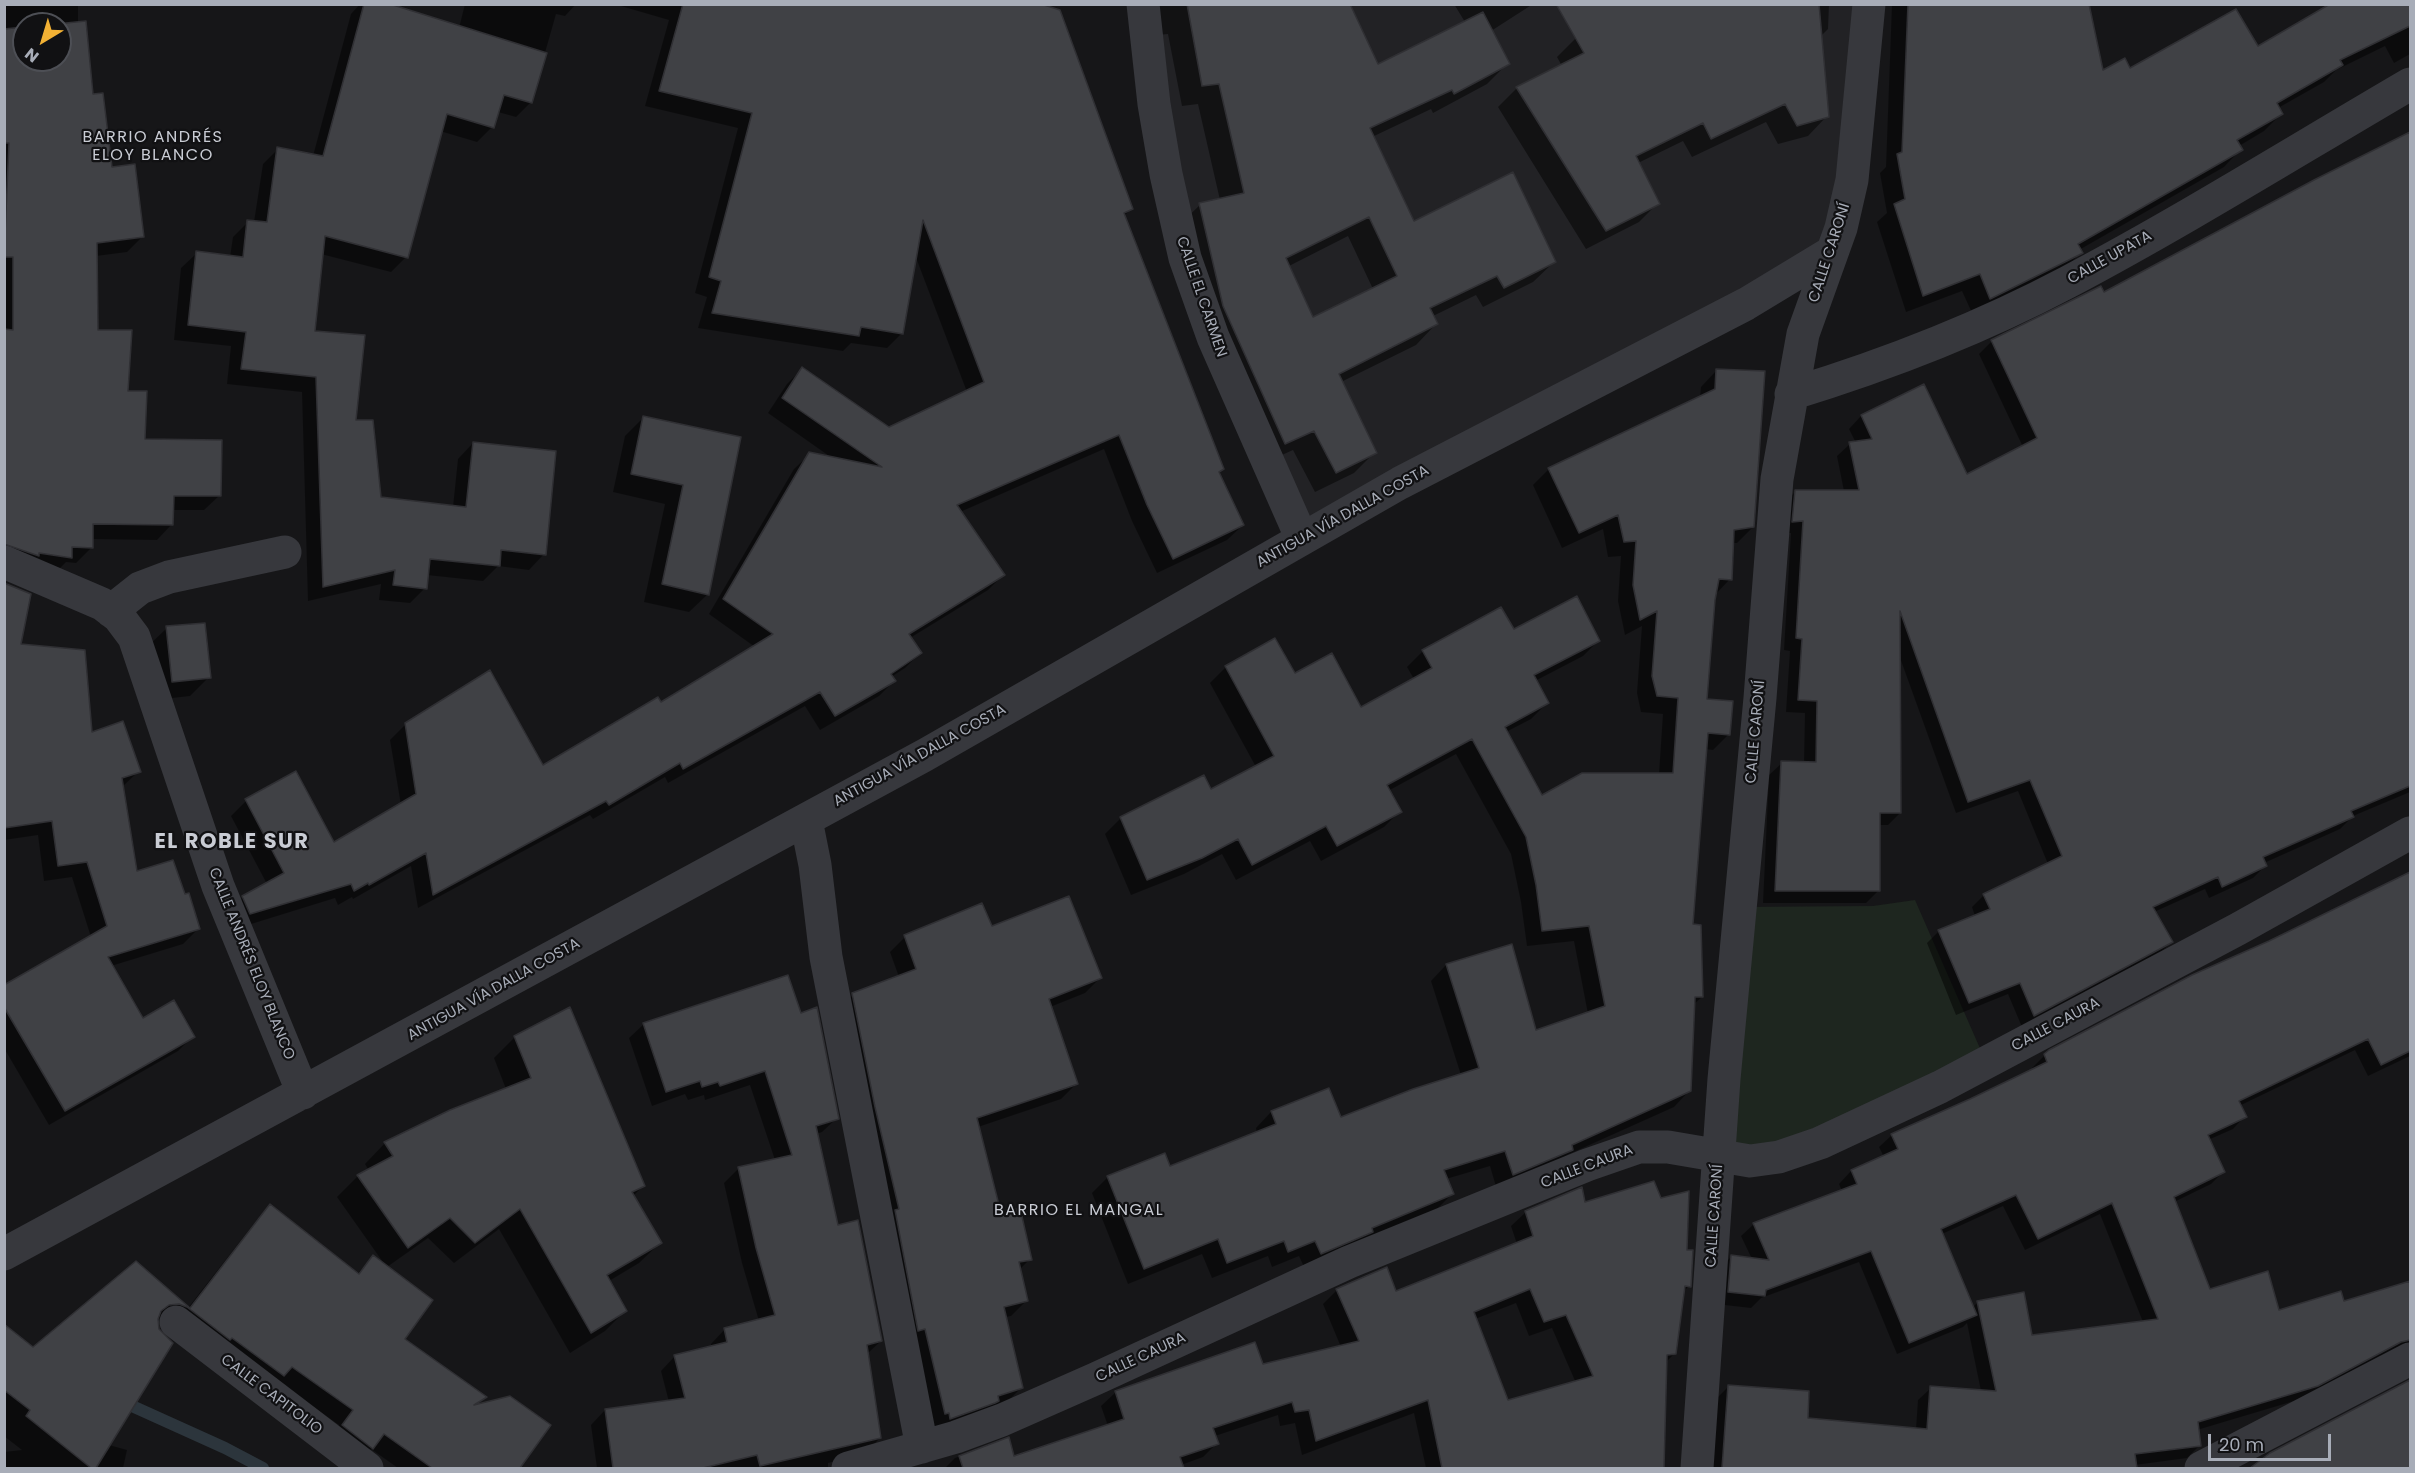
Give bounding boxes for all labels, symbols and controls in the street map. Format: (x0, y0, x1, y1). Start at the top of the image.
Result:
north arrow (12, 12, 72, 72)
text: N (20, 42, 44, 68)
district label: BARRIO ANDRÉS ELOY BLANCO (82, 128, 224, 166)
street label: CALLE CARONÍ (1805, 201, 1855, 305)
street label: CALLE UPATA (2065, 227, 2155, 289)
street label: CALLE EL CARMEN (1172, 234, 1230, 360)
street label: ANTIGUA VÍA DALLA COSTA (1254, 462, 1432, 572)
street label: CALLE CARONÍ (1743, 680, 1769, 784)
street label: ANTIGUA VÍA DALLA COSTA (831, 701, 1009, 811)
district label: EL ROBLE SUR (154, 830, 310, 856)
street label: CALLE ANDRÉS ELOY BLANCO (204, 865, 298, 1063)
street label: ANTIGUA VÍA DALLA COSTA (405, 935, 583, 1045)
street label: CALLE CAURA (2009, 994, 2103, 1056)
street label: CALLE CAURA (1538, 1141, 1636, 1193)
street label: CALLE CARONÍ (1702, 1164, 1728, 1268)
district label: BARRIO EL MANGAL (994, 1201, 1164, 1221)
street label: CALLE CAURA (1093, 1329, 1189, 1387)
street label: CALLE CAPITOLIO (217, 1351, 325, 1439)
scale bar (2211, 1422, 2334, 1460)
text: 20 m (2219, 1432, 2264, 1457)

